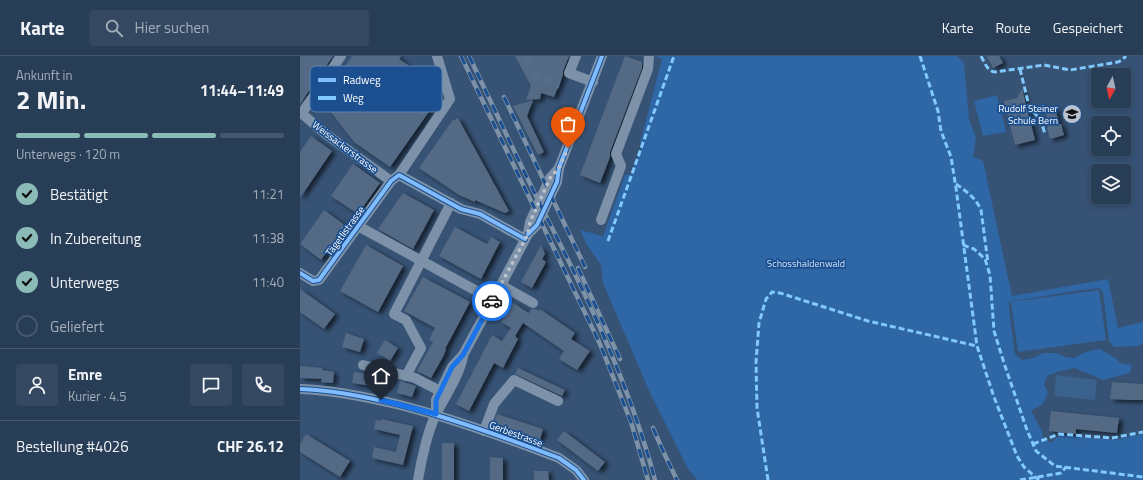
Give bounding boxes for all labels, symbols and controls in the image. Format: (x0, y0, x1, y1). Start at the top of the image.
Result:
search box (89, 10, 369, 46)
text: Karte (20, 13, 65, 42)
text: Hier suchen (135, 16, 209, 39)
icon: search (103, 17, 125, 39)
text: Karte (942, 17, 974, 38)
text: Route (996, 17, 1031, 38)
text: Gespeichert (1053, 17, 1123, 38)
text: Ankunft in (16, 65, 72, 85)
legend (310, 66, 442, 112)
north arrow (1091, 68, 1131, 108)
map controls (1091, 68, 1131, 204)
text: Radweg (343, 72, 381, 88)
text: 11:44–11:49 (200, 79, 284, 102)
text: 2 Min. (16, 80, 86, 119)
text: Weg (343, 90, 364, 106)
place label: Rudolf Steiner Schule Bern (998, 101, 1059, 128)
school or university icon: Rudolf Steiner Schule Bern (1061, 103, 1083, 125)
pin (551, 107, 585, 148)
icon: bag (557, 113, 579, 135)
button: locate (1091, 116, 1131, 156)
street label: Weissackerstrasse (309, 117, 381, 177)
text: Unterwegs · 120 m (16, 144, 120, 164)
button: layers (1091, 164, 1131, 204)
icon: check (16, 183, 38, 205)
text: Bestätigt (50, 183, 108, 206)
text: 11:21 (252, 184, 284, 204)
street label: Tägetlistrasse (322, 203, 368, 259)
icon: check (16, 227, 38, 249)
text: In Zubereitung (50, 227, 141, 250)
text: 11:38 (252, 228, 284, 248)
park label: Schosshaldenwald (767, 256, 845, 271)
icon: check (16, 271, 38, 293)
text: Unterwegs (50, 271, 119, 294)
text: 11:40 (252, 272, 284, 292)
courier (472, 281, 512, 321)
icon: car (481, 290, 503, 312)
text: Geliefert (50, 315, 104, 338)
pin (364, 359, 398, 400)
text: Emre (68, 363, 102, 386)
button: person (16, 364, 58, 406)
button: chat (190, 364, 232, 406)
button: phone (242, 364, 284, 406)
icon: home (370, 365, 392, 387)
text: Kurier · 4.5 (68, 386, 126, 406)
street label: Gerbestrasse (487, 417, 545, 451)
text: Bestellung #4026 (16, 435, 129, 458)
text: CHF 26.12 (217, 435, 284, 458)

